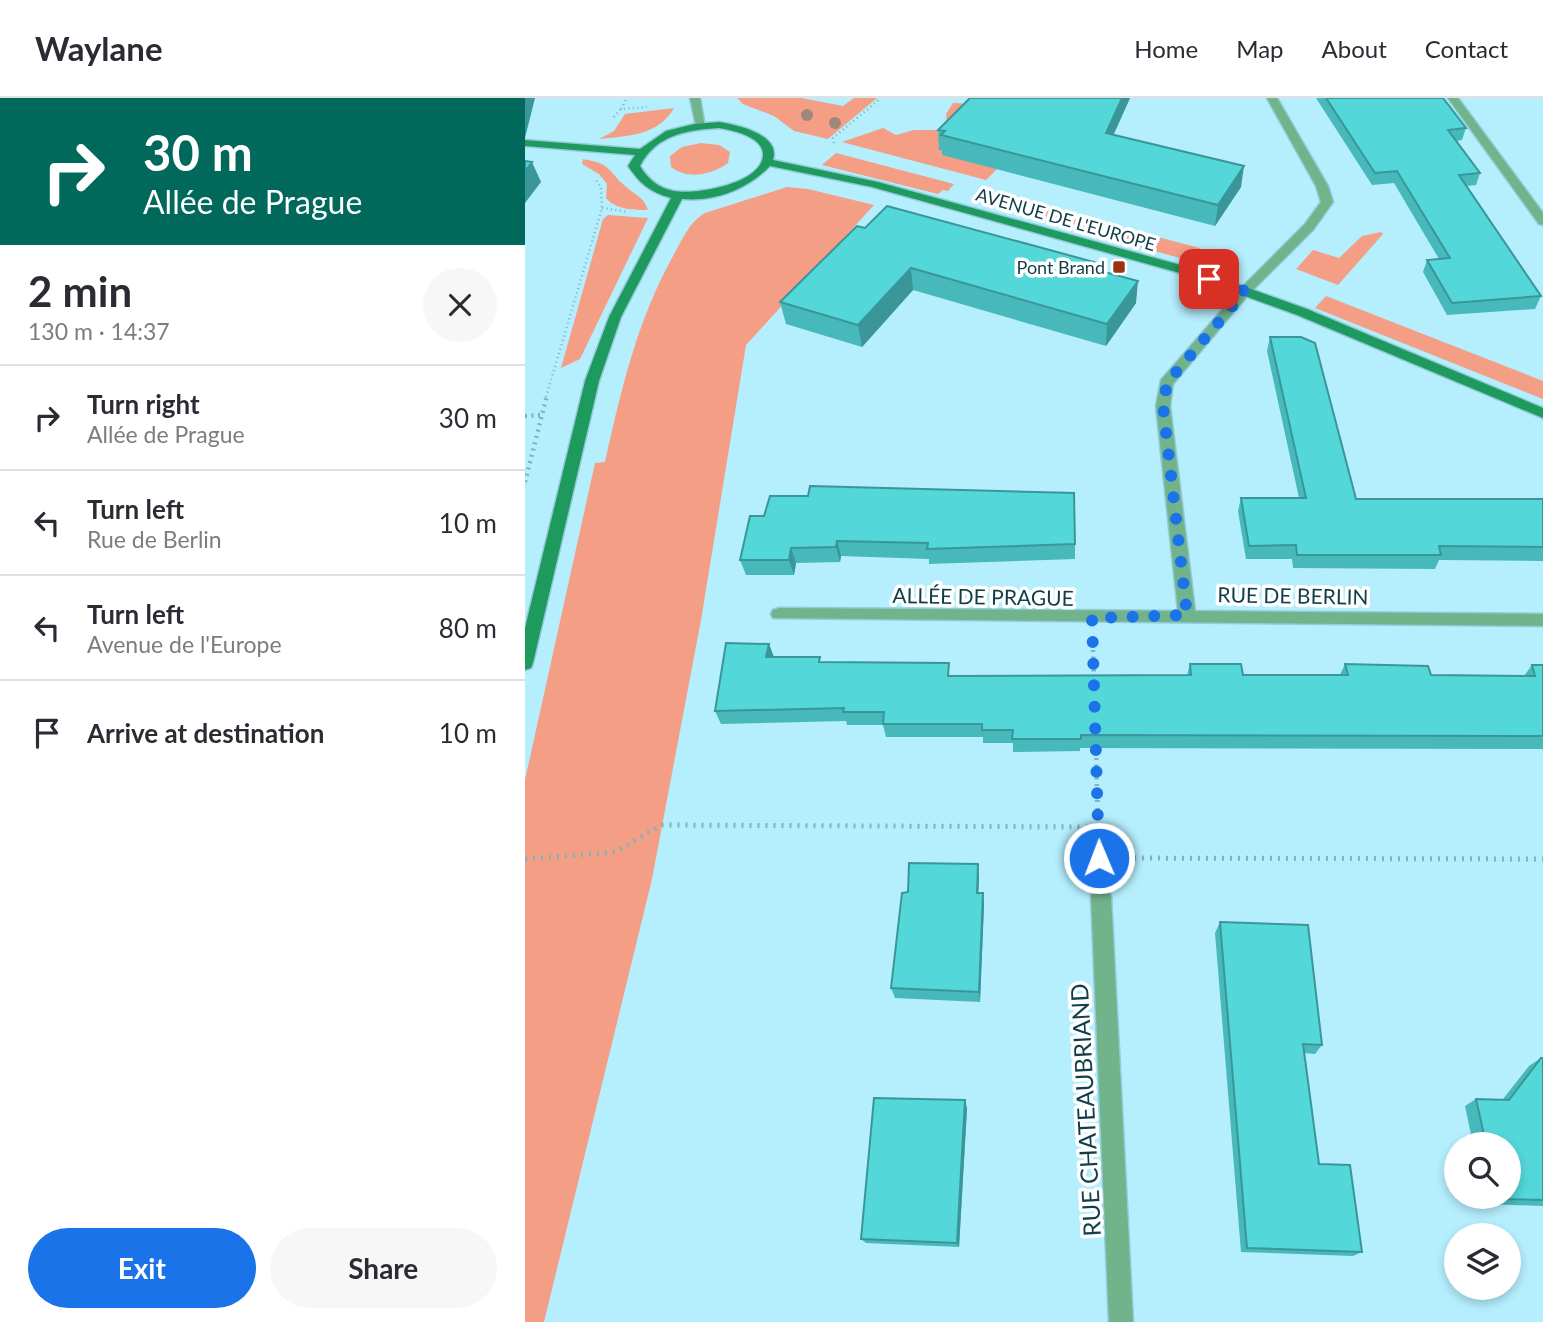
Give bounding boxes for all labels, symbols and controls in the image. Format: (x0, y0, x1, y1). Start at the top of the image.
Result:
text: Waylane (35, 28, 163, 68)
text: Home (1134, 34, 1198, 63)
text: Map (1236, 34, 1284, 63)
text: About (1322, 34, 1387, 63)
text: Contact (1425, 34, 1508, 63)
text: 30 m (143, 123, 253, 181)
icon: right (28, 126, 119, 217)
text: Allée de Prague (143, 182, 362, 221)
street label: AVENUE DE L'EUROPE (974, 183, 1158, 255)
pin (1179, 249, 1239, 309)
place label: Pont Brand (1017, 256, 1105, 278)
marker: Pont Brand (1111, 259, 1127, 275)
icon: arrive (1190, 260, 1228, 298)
text: 2 min (28, 266, 132, 316)
button: close (423, 268, 497, 342)
text: 130 m · 14:37 (28, 317, 170, 345)
text: Turn right (87, 388, 200, 420)
icon: right (28, 399, 66, 437)
text: 30 m (439, 402, 497, 434)
text: Allée de Prague (87, 420, 245, 448)
text: Turn left (87, 493, 184, 525)
icon: left (28, 504, 66, 542)
text: 10 m (439, 507, 497, 539)
text: Rue de Berlin (87, 525, 222, 553)
street label: RUE DE BERLIN (1217, 581, 1369, 609)
street label: ALLÉE DE PRAGUE (892, 582, 1074, 610)
text: Turn left (87, 598, 184, 630)
icon: left (28, 609, 66, 647)
text: 80 m (439, 612, 497, 644)
text: Avenue de l'Europe (87, 630, 282, 658)
icon: arrive (28, 714, 66, 752)
text: Arrive at destination (87, 717, 324, 749)
text: 10 m (439, 717, 497, 749)
position arrow (1062, 821, 1136, 895)
street label: RUE CHATEAUBRIAND (1064, 983, 1106, 1237)
map controls (1444, 1132, 1521, 1300)
button: search (1444, 1132, 1521, 1209)
button: layers (1444, 1223, 1521, 1300)
button: Exit (28, 1228, 256, 1308)
button: Share (270, 1228, 497, 1308)

